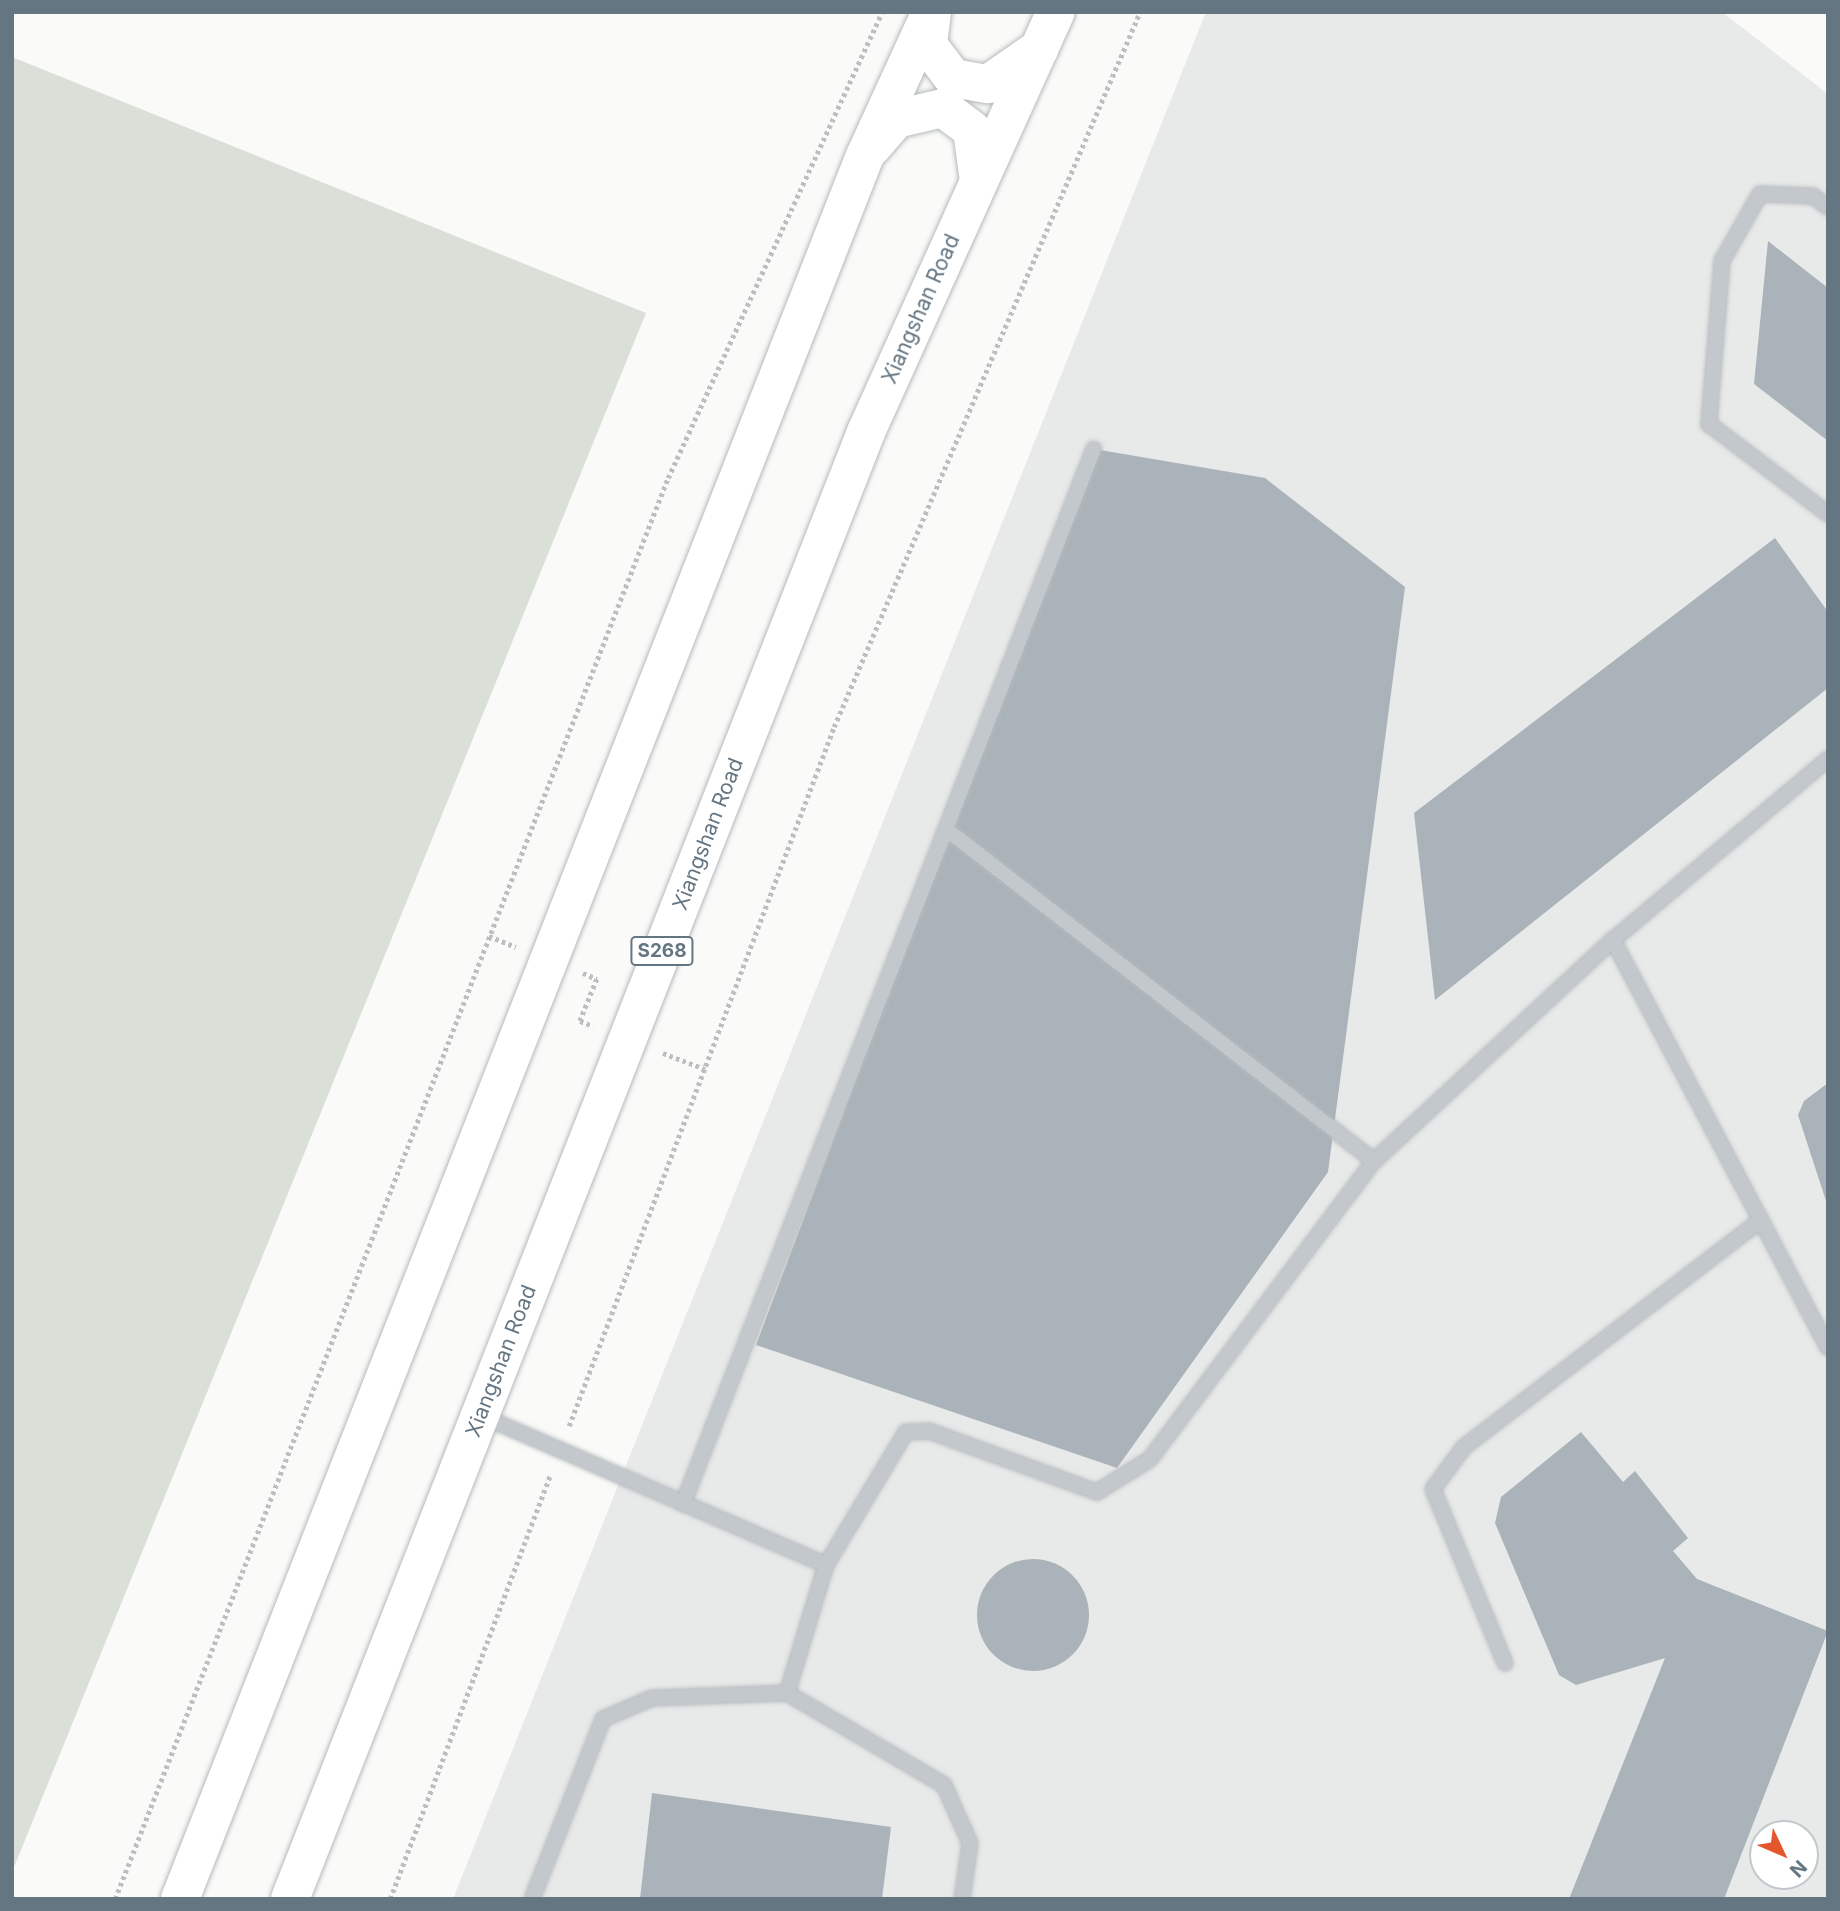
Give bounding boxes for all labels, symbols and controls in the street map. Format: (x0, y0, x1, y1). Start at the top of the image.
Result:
street label: Xiangshan Road (877, 230, 965, 388)
street label: Xiangshan Road (667, 754, 749, 914)
road number: S268 (629, 936, 695, 967)
street label: Xiangshan Road (460, 1281, 542, 1441)
north arrow (1749, 1820, 1819, 1890)
text: N (1785, 1855, 1811, 1882)

